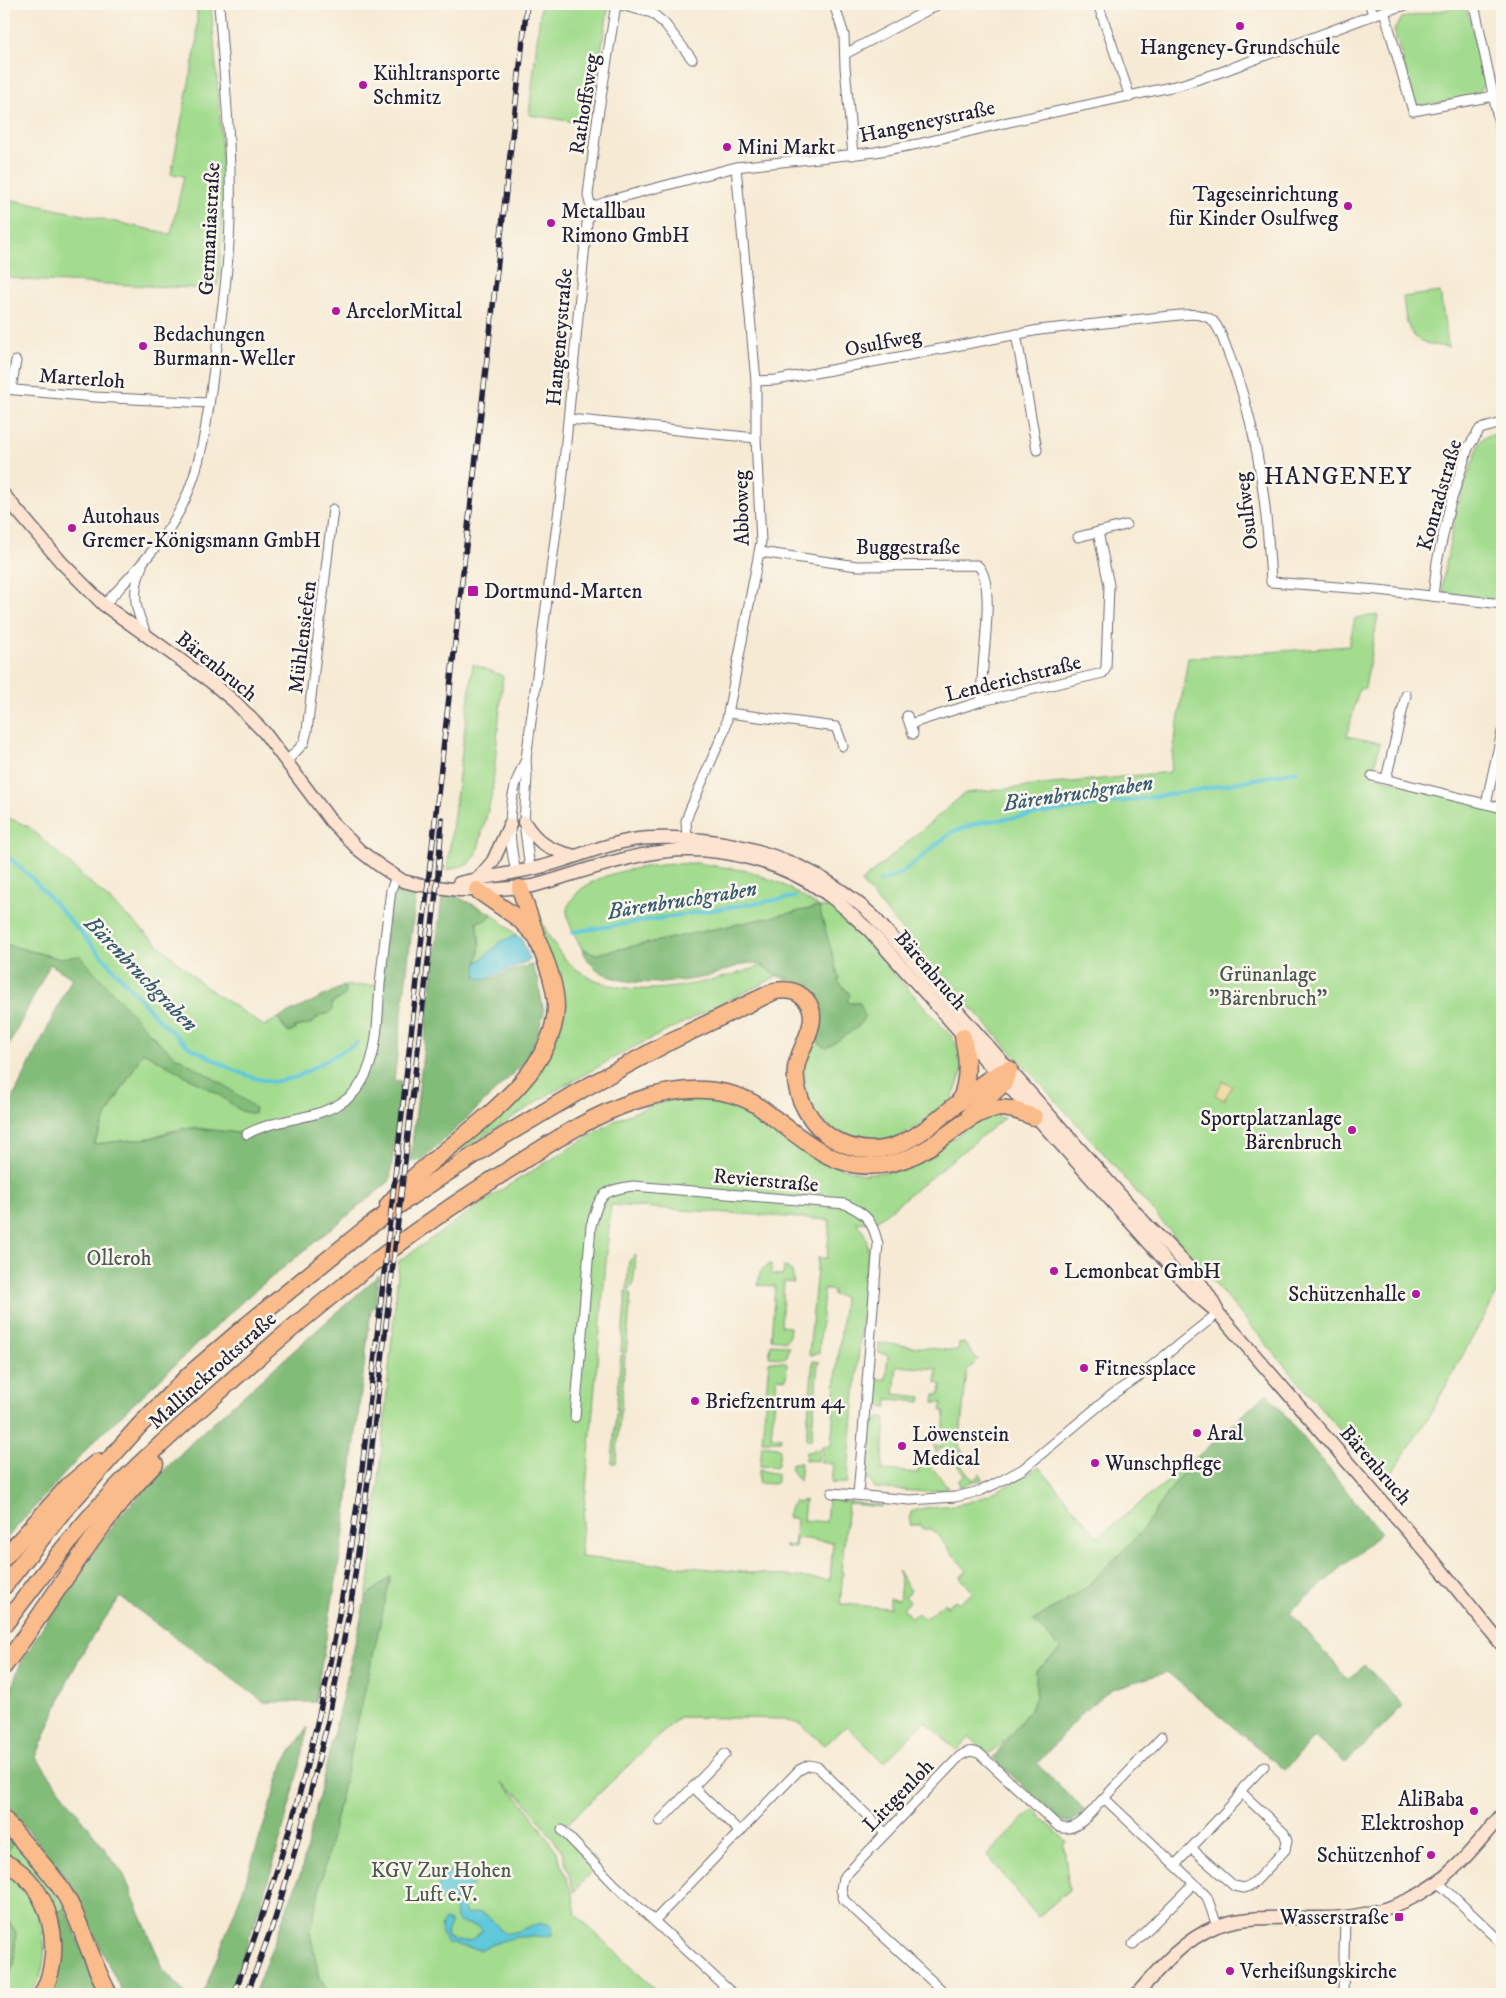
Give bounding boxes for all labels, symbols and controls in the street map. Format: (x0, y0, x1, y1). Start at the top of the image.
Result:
marker: Hangeney-Grundschule (1234, 20, 1246, 32)
place label: Hangeney-Grundschule (1140, 35, 1341, 61)
street label: Rathoffsweg (564, 51, 606, 156)
place label: Kühltransporte Schmitz (373, 61, 501, 111)
marker: Kühltransporte Schmitz (357, 79, 369, 91)
street label: Hangeneystraße (857, 95, 998, 149)
place label: Mini Markt (737, 135, 836, 161)
marker: Mini Markt (721, 141, 733, 153)
street label: Germaniastraße (194, 162, 226, 296)
place label: Tageseinrichtung für Kinder Osulfweg (1169, 182, 1339, 232)
place label: Metallbau Rimono GmbH (561, 199, 690, 249)
marker: Tageseinrichtung für Kinder Osulfweg (1342, 200, 1354, 212)
marker: Metallbau Rimono GmbH (545, 217, 557, 229)
street label: Hangeneystraße (541, 267, 579, 407)
place label: ArcelorMittal (346, 299, 463, 325)
marker: ArcelorMittal (330, 305, 342, 317)
place label: Bedachungen Burmann-Weller (153, 322, 296, 372)
street label: Osulfweg (843, 323, 924, 363)
marker: Bedachungen Burmann-Weller (137, 340, 149, 352)
street label: Marterloh (38, 363, 126, 395)
street label: Konradstraße (1412, 436, 1468, 554)
district label: HANGENEY (1264, 462, 1412, 492)
street label: Abboweg (728, 469, 756, 546)
street label: Osulfweg (1229, 470, 1265, 551)
place label: Autohaus Gremer-Königsmann GmbH (82, 504, 321, 554)
marker: Autohaus Gremer-Königsmann GmbH (66, 522, 78, 534)
street label: Buggestraße (856, 535, 961, 561)
street label: Mühlensiefen (283, 579, 323, 695)
place label: Dortmund-Marten (484, 579, 642, 605)
marker: Dortmund-Marten (466, 584, 480, 598)
street label: Bärenbruch (170, 626, 262, 708)
street label: Lenderichstraße (943, 649, 1084, 708)
water label: Bärenbruchgraben (1001, 770, 1155, 817)
water label: Bärenbruchgraben (605, 875, 759, 926)
water label: Bärenbruchgraben (78, 910, 203, 1038)
street label: Bärenbruch (888, 925, 972, 1016)
park label: Grünanlage "Bärenbruch" (1209, 962, 1327, 1012)
place label: Sportplatzanlage Bärenbruch (1200, 1106, 1342, 1156)
marker: Sportplatzanlage Bärenbruch (1346, 1124, 1358, 1136)
street label: Revierstraße (712, 1163, 820, 1199)
park label: Olleroh (87, 1246, 151, 1272)
place label: Lemonbeat GmbH (1064, 1259, 1221, 1285)
marker: Lemonbeat GmbH (1048, 1265, 1060, 1277)
place label: Schützenhalle (1288, 1282, 1406, 1308)
marker: Schützenhalle (1410, 1288, 1422, 1300)
street label: Mallinckrodtstraße (143, 1306, 282, 1435)
place label: Fitnessplace (1094, 1356, 1196, 1382)
marker: Fitnessplace (1078, 1362, 1090, 1374)
place label: Briefzentrum 44 (705, 1389, 845, 1415)
marker: Briefzentrum 44 (689, 1395, 701, 1407)
street label: Bärenbruch (1333, 1420, 1417, 1511)
place label: Aral (1207, 1421, 1244, 1447)
place label: Löwenstein Medical (912, 1422, 1009, 1472)
marker: Aral (1191, 1427, 1203, 1439)
marker: Löwenstein Medical (896, 1440, 908, 1452)
place label: Wunschpflege (1104, 1451, 1222, 1477)
marker: Wunschpflege (1089, 1457, 1101, 1469)
street label: Littgenloh (858, 1754, 940, 1838)
place label: AliBaba Elektroshop (1360, 1787, 1464, 1837)
marker: AliBaba Elektroshop (1468, 1805, 1480, 1817)
place label: Schützenhof (1317, 1843, 1424, 1869)
marker: Schützenhof (1425, 1849, 1437, 1861)
park label: KGV Zur Hohen Luft e.V. (371, 1858, 511, 1908)
place label: Wasserstraße (1279, 1905, 1389, 1931)
marker: Wasserstraße (1393, 1911, 1405, 1923)
place label: Verheißungskirche (1239, 1959, 1397, 1985)
marker: Verheißungskirche (1224, 1965, 1236, 1977)

